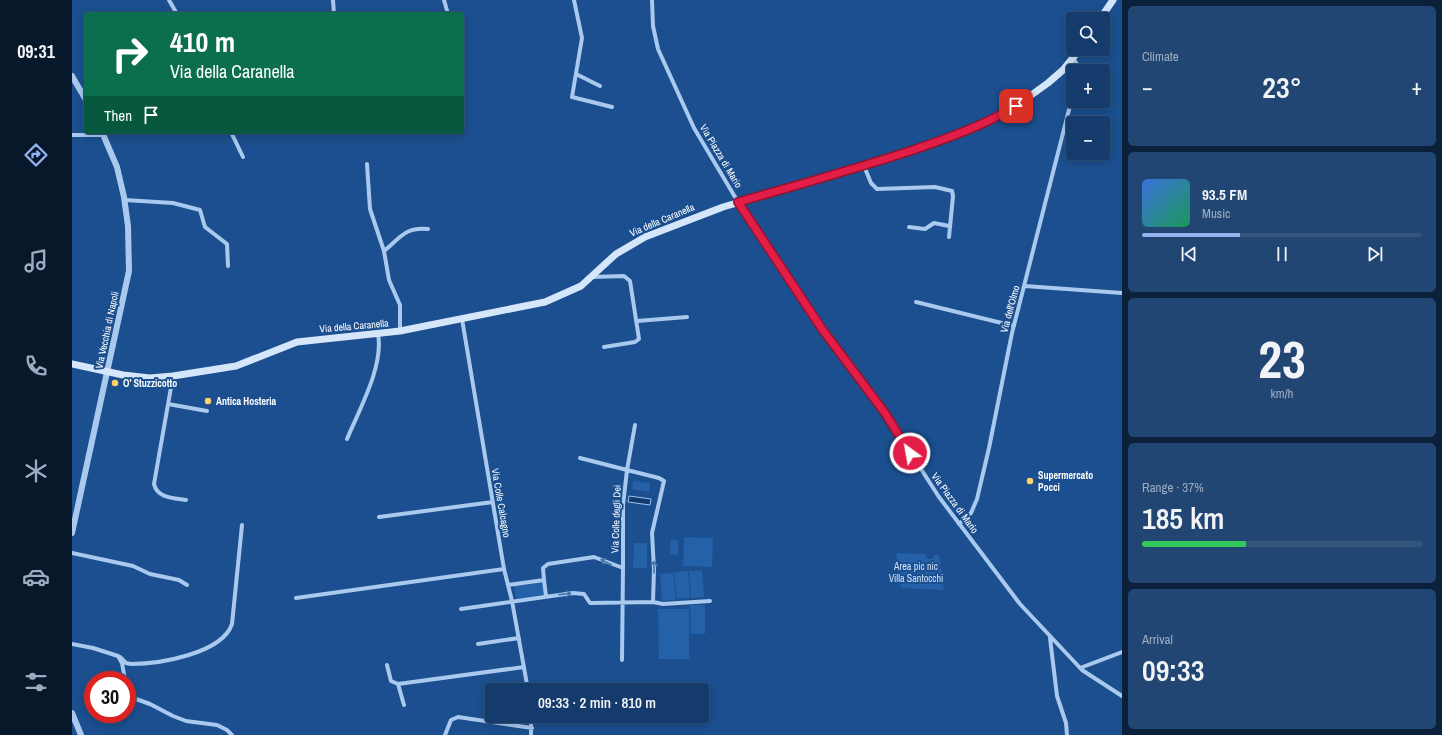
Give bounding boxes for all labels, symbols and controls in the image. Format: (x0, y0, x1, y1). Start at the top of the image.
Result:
map controls (1066, 12, 1110, 160)
button: search (1066, 12, 1110, 56)
text: 410 m (170, 23, 235, 61)
icon: right (104, 28, 156, 80)
text: 09:31 (17, 39, 55, 64)
text: Climate (1142, 48, 1179, 65)
text: Via della Caranella (170, 59, 294, 84)
button: + (1066, 64, 1110, 108)
text: 23° (1262, 67, 1302, 107)
text: − (1142, 72, 1153, 102)
text: + (1411, 72, 1422, 102)
pin (999, 89, 1033, 123)
icon: arrive (1005, 95, 1027, 117)
icon: arrive (140, 104, 162, 126)
text: Then (104, 105, 132, 126)
button: − (1066, 116, 1110, 160)
street label: Via Piazza di Mario (697, 122, 745, 191)
icon: directions (22, 141, 50, 169)
text: 93.5 FM (1202, 184, 1247, 205)
street label: Via della Caranella (628, 200, 697, 239)
text: Music (1202, 205, 1230, 222)
icon: previous (1178, 243, 1200, 265)
icon: pause (1271, 243, 1293, 265)
icon: next (1364, 243, 1386, 265)
icon: music (22, 247, 50, 275)
street label: Via dell'Olmo (997, 284, 1023, 334)
street label: Via Vecchia di Napoli (92, 290, 122, 370)
street label: Via della Caranella (319, 316, 389, 335)
text: 23 (1258, 324, 1306, 394)
icon: phone (22, 352, 50, 380)
place label: O' Stuzzicotto (123, 377, 177, 390)
marker: O' Stuzzicotto (110, 378, 120, 388)
text: km/h (1270, 385, 1294, 402)
place label: Antica Hosteria (216, 395, 277, 408)
marker: Antica Hosteria (203, 396, 213, 406)
position arrow (889, 432, 931, 474)
icon: climate (22, 457, 50, 485)
street label: Via Colle Calcagno (489, 467, 514, 539)
place label: Supermercato Pocci (1038, 469, 1093, 494)
street label: Via Piazza di Mario (929, 470, 982, 536)
marker: Supermercato Pocci (1025, 476, 1035, 486)
text: Range · 37% (1142, 479, 1204, 496)
street label: Via Colle degli Dei (608, 485, 624, 553)
text: 185 km (1142, 498, 1224, 538)
one-way arrow (600, 557, 612, 565)
park label: Area pic nic Villa Santocchi (889, 560, 943, 585)
one-way arrow (650, 561, 658, 574)
icon: car (22, 563, 50, 591)
one-way arrow (558, 590, 571, 597)
text: Arrival (1142, 631, 1173, 648)
text: 09:33 (1142, 650, 1204, 690)
icon: filters (22, 668, 50, 696)
speed limit sign: 30 (84, 671, 136, 723)
text: 09:33 · 2 min · 810 m (538, 692, 656, 713)

